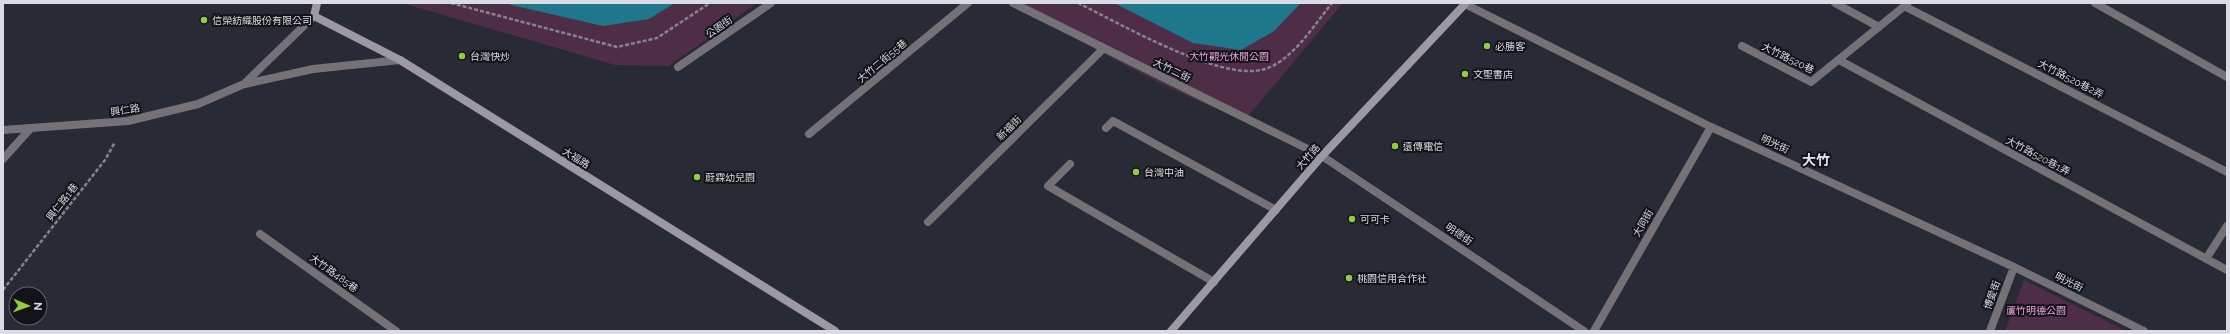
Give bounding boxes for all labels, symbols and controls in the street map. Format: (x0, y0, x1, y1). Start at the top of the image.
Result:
street label: 公園街 (704, 14, 734, 40)
marker: 信榮紡織股份有限公司 (199, 15, 209, 25)
place label: 信榮紡織股份有限公司 (212, 15, 312, 26)
street label: 大竹二街55巷 (855, 37, 909, 85)
marker: 必勝客 (1482, 41, 1492, 51)
place label: 必勝客 (1495, 41, 1526, 52)
street label: 大竹路520巷 (1760, 41, 1816, 75)
marker: 台灣快炒 (457, 51, 467, 61)
place label: 台灣快炒 (470, 51, 510, 62)
park label: 大竹觀光休閒公園 (1189, 51, 1269, 62)
street label: 大竹二街 (1152, 56, 1192, 84)
street label: 大竹路520巷2弄 (2036, 58, 2106, 100)
marker: 文聖書店 (1460, 69, 1470, 79)
place label: 文聖書店 (1473, 69, 1513, 80)
street label: 興仁路 (109, 102, 141, 118)
street label: 新福街 (995, 114, 1023, 142)
street label: 明光街 (1759, 133, 1791, 155)
street label: 大竹路520巷1弄 (2004, 134, 2072, 178)
marker: 遠傳電信 (1390, 141, 1400, 151)
place label: 遠傳電信 (1403, 141, 1443, 152)
street label: 大竹路 (1294, 142, 1322, 172)
street label: 大福路 (560, 145, 592, 171)
district label: 大竹 (1802, 152, 1830, 168)
marker: 台灣中油 (1131, 167, 1141, 177)
place label: 台灣中油 (1144, 167, 1184, 178)
marker: 蔚霖幼兒園 (692, 172, 702, 182)
place label: 蔚霖幼兒園 (705, 172, 755, 183)
street label: 興仁路1巷 (44, 181, 80, 223)
street label: 大同街 (1631, 207, 1655, 239)
marker: 可可卡 (1347, 214, 1357, 224)
place label: 可可卡 (1360, 214, 1390, 225)
street label: 明德街 (1443, 221, 1475, 247)
street label: 大竹路485巷 (308, 252, 360, 294)
street label: 明光街 (2053, 270, 2085, 294)
marker: 桃園信用合作社 (1344, 273, 1354, 283)
place label: 桃園信用合作社 (1357, 273, 1427, 284)
street label: 博愛街 (1982, 279, 2002, 311)
north arrow (8, 286, 48, 326)
text: N (31, 302, 44, 311)
park label: 蘆竹明德公園 (2006, 305, 2066, 316)

